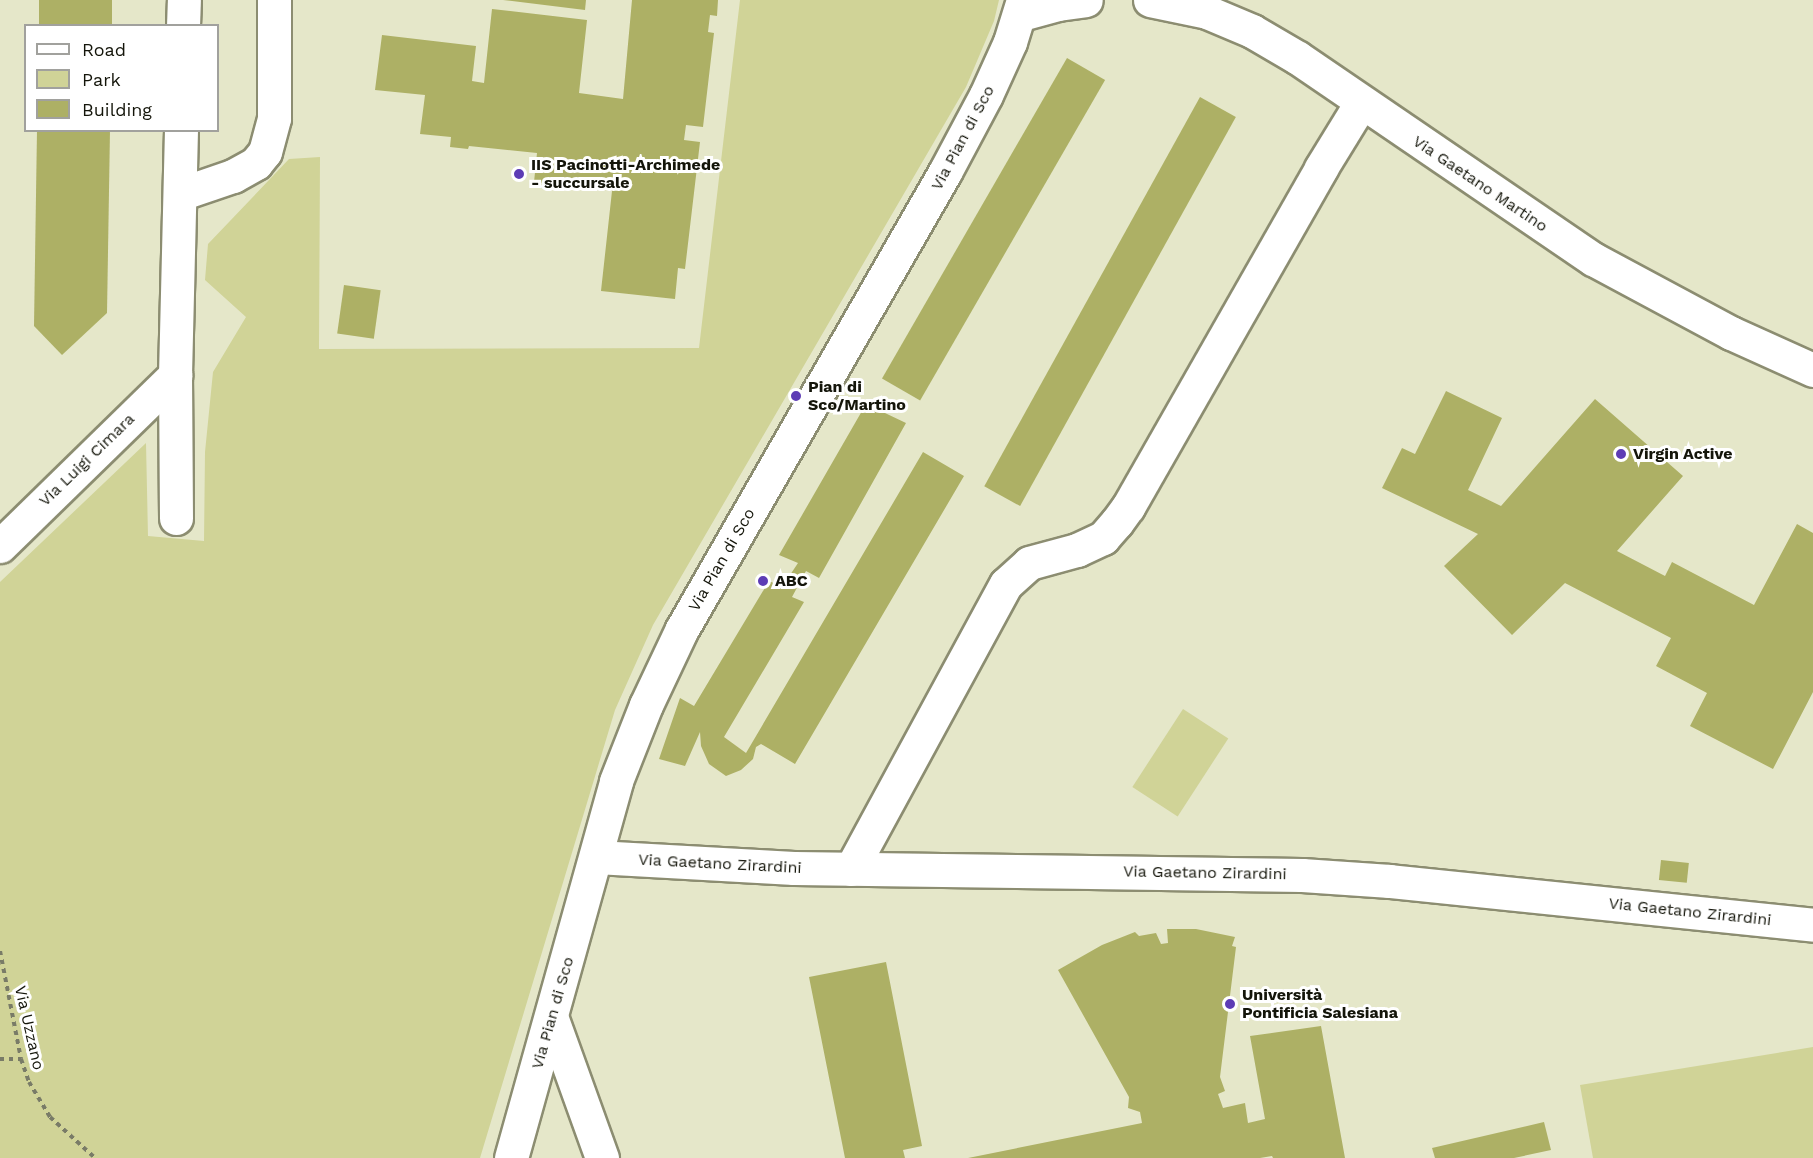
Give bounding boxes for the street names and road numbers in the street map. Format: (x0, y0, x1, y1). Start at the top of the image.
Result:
street label: Via Pian di Sco (927, 82, 999, 194)
street label: Via Gaetano Martino (1409, 132, 1551, 236)
street label: Via Luigi Cimara (35, 409, 139, 511)
street label: Via Pian di Sco (685, 505, 759, 615)
street label: Via Gaetano Zirardini (638, 850, 802, 878)
street label: Via Gaetano Zirardini (1123, 862, 1287, 884)
street label: Via Gaetano Zirardini (1607, 894, 1773, 930)
street label: Via Pian di Sco (528, 955, 578, 1071)
street label: Via Uzzano (10, 984, 48, 1072)

